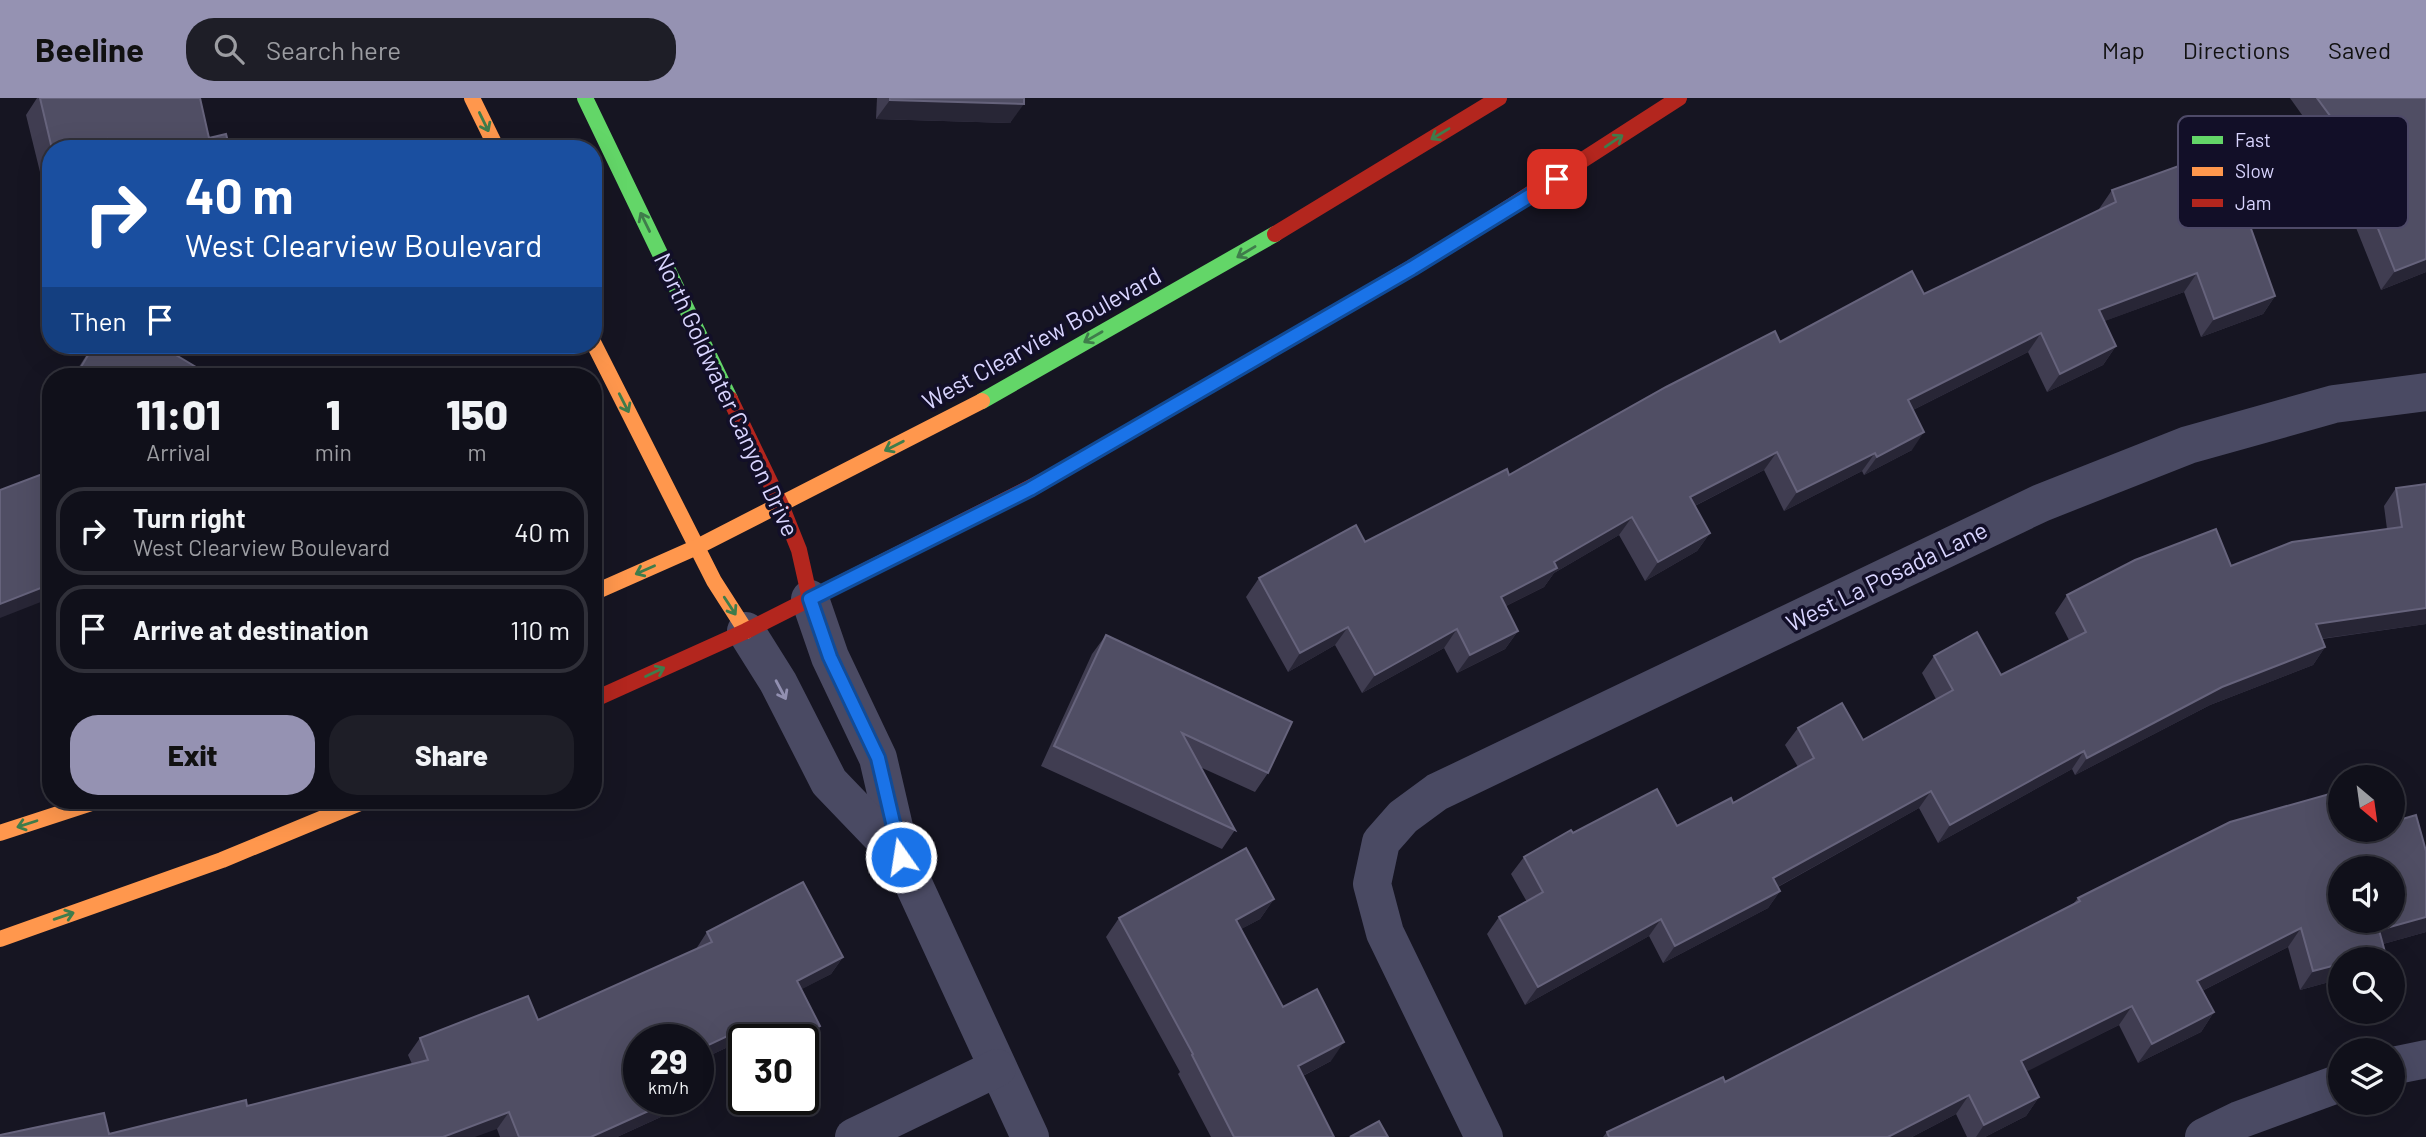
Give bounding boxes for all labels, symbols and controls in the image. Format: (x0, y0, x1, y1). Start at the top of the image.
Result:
search box (186, 18, 676, 81)
text: Beeline (35, 29, 144, 69)
icon: search (210, 30, 248, 68)
text: Search here (266, 34, 401, 65)
text: Map (2102, 35, 2145, 64)
text: Directions (2183, 35, 2290, 64)
text: Saved (2328, 35, 2391, 64)
one-way arrow (477, 111, 491, 132)
legend (2178, 116, 2408, 228)
one-way arrow (1431, 127, 1451, 141)
text: Fast (2235, 128, 2271, 151)
one-way arrow (1604, 134, 1623, 148)
pin (1527, 149, 1587, 209)
text: Slow (2235, 159, 2274, 182)
icon: arrive (1538, 160, 1576, 198)
text: 40 m (185, 165, 293, 224)
icon: right (70, 168, 161, 259)
text: Jam (2235, 191, 2271, 214)
one-way arrow (638, 212, 651, 233)
text: West Clearview Boulevard (185, 225, 543, 263)
one-way arrow (1237, 245, 1257, 259)
street label: North Goldwater Canyon Drive (649, 248, 806, 541)
street label: West Clearview Boulevard (917, 260, 1166, 415)
icon: arrive (141, 301, 179, 339)
text: Then (70, 305, 127, 336)
one-way arrow (1084, 330, 1104, 344)
text: 11:01 (136, 388, 221, 438)
text: 1 (326, 388, 341, 438)
text: 150 (446, 388, 508, 438)
one-way arrow (617, 392, 631, 413)
text: Arrival (146, 438, 210, 466)
text: min (315, 438, 352, 466)
text: m (467, 438, 486, 466)
one-way arrow (884, 440, 905, 454)
text: Turn right (133, 502, 246, 533)
icon: right (74, 512, 112, 550)
street label: West La Posada Lane (1781, 514, 1992, 637)
text: 40 m (514, 516, 570, 547)
text: West Clearview Boulevard (133, 533, 390, 561)
one-way arrow (635, 564, 656, 577)
one-way arrow (723, 596, 737, 615)
icon: arrive (74, 610, 112, 648)
text: Arrive at destination (133, 614, 369, 645)
text: 110 m (510, 614, 570, 645)
one-way arrow (644, 665, 665, 678)
one-way arrow (775, 679, 788, 700)
button: Exit (70, 715, 315, 795)
button: Share (329, 715, 574, 795)
north arrow (2328, 765, 2404, 842)
map controls (2328, 765, 2405, 1115)
one-way arrow (17, 819, 39, 831)
position arrow (864, 820, 938, 894)
button: sound (2328, 856, 2405, 933)
one-way arrow (53, 909, 75, 921)
button: search (2328, 947, 2405, 1024)
speed limit sign: 30 (728, 1024, 819, 1115)
button: layers (2328, 1038, 2405, 1115)
text: 29 (649, 1039, 688, 1081)
text: km/h (648, 1076, 689, 1098)

